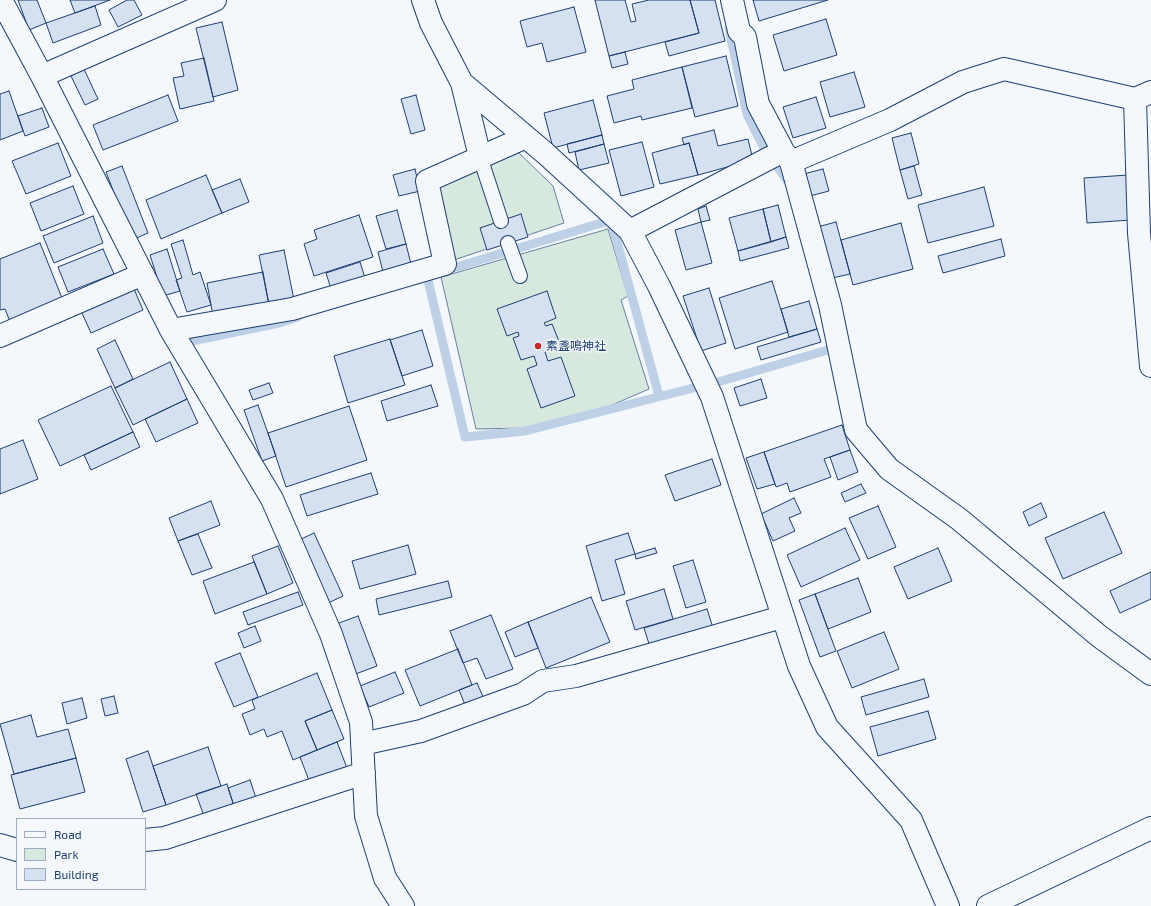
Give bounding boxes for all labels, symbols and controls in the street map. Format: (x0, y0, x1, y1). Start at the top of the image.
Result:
place label: 素盞鳴神社 (546, 339, 606, 353)
marker: 素盞鳴神社 (533, 341, 543, 351)
legend (16, 818, 146, 890)
text: Road (54, 827, 82, 841)
text: Park (54, 847, 79, 861)
text: Building (54, 867, 98, 881)

